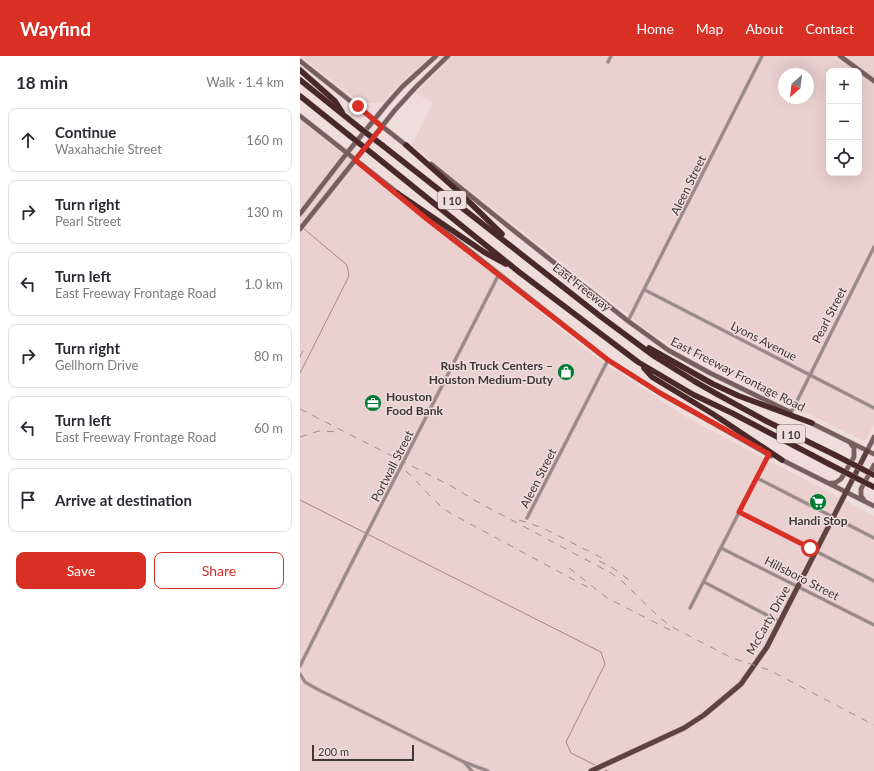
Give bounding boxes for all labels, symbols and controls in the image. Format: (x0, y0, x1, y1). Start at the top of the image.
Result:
text: Wayfind (20, 17, 91, 40)
text: Home (636, 20, 674, 37)
text: Map (696, 20, 723, 37)
text: About (745, 20, 783, 37)
text: Contact (805, 20, 854, 37)
north arrow (778, 68, 814, 104)
map controls (826, 68, 862, 176)
button: + (826, 68, 862, 104)
text: 18 min (16, 72, 68, 93)
text: Walk · 1.4 km (206, 74, 284, 90)
route end (349, 97, 367, 115)
button: − (826, 104, 862, 140)
text: Continue (55, 123, 116, 141)
icon: ahead (17, 129, 39, 151)
text: 160 m (246, 132, 283, 148)
button: locate (826, 140, 862, 176)
text: Waxahachie Street (55, 141, 162, 157)
street label: Aleen Street (667, 152, 709, 217)
road number: I 10 (438, 191, 466, 209)
text: Turn right (55, 195, 120, 213)
icon: right (17, 201, 39, 223)
text: 130 m (246, 204, 283, 220)
text: Pearl Street (55, 213, 121, 229)
street label: East Freeway (550, 260, 615, 315)
text: Turn left (55, 267, 111, 285)
icon: left (17, 273, 39, 295)
text: 1.0 km (244, 276, 283, 292)
street label: Pearl Street (808, 284, 850, 346)
text: East Freeway Frontage Road (55, 285, 216, 301)
street label: Lyons Avenue (728, 318, 800, 364)
street label: East Freeway Frontage Road (668, 334, 808, 414)
text: Turn right (55, 339, 120, 357)
icon: right (17, 345, 39, 367)
text: 80 m (254, 348, 283, 364)
text: Gellhorn Drive (55, 357, 138, 373)
place label: Rush Truck Centers – Houston Medium-Duty (429, 358, 554, 387)
shop icon: Rush Truck Centers – Houston Medium-Duty (556, 362, 576, 382)
place label: Houston Food Bank (386, 389, 443, 418)
office icon: Houston Food Bank (363, 393, 383, 413)
text: Turn left (55, 411, 111, 429)
icon: left (17, 417, 39, 439)
text: 60 m (254, 420, 283, 436)
road number: I 10 (777, 425, 805, 443)
street label: Portwall Street (368, 427, 417, 504)
text: East Freeway Frontage Road (55, 429, 216, 445)
street label: Aleen Street (517, 445, 560, 510)
icon: arrive (17, 489, 39, 511)
text: Arrive at destination (55, 491, 192, 509)
supermarket icon: Handi Stop (808, 492, 828, 512)
place label: Handi Stop (788, 513, 848, 528)
route start (801, 539, 819, 557)
button: Save (16, 552, 146, 589)
button: Share (154, 552, 284, 589)
street label: Hillsboro Street (762, 553, 843, 604)
street label: McCarty Drive (743, 583, 793, 657)
scale bar (312, 743, 414, 762)
text: 200 m (318, 745, 349, 758)

